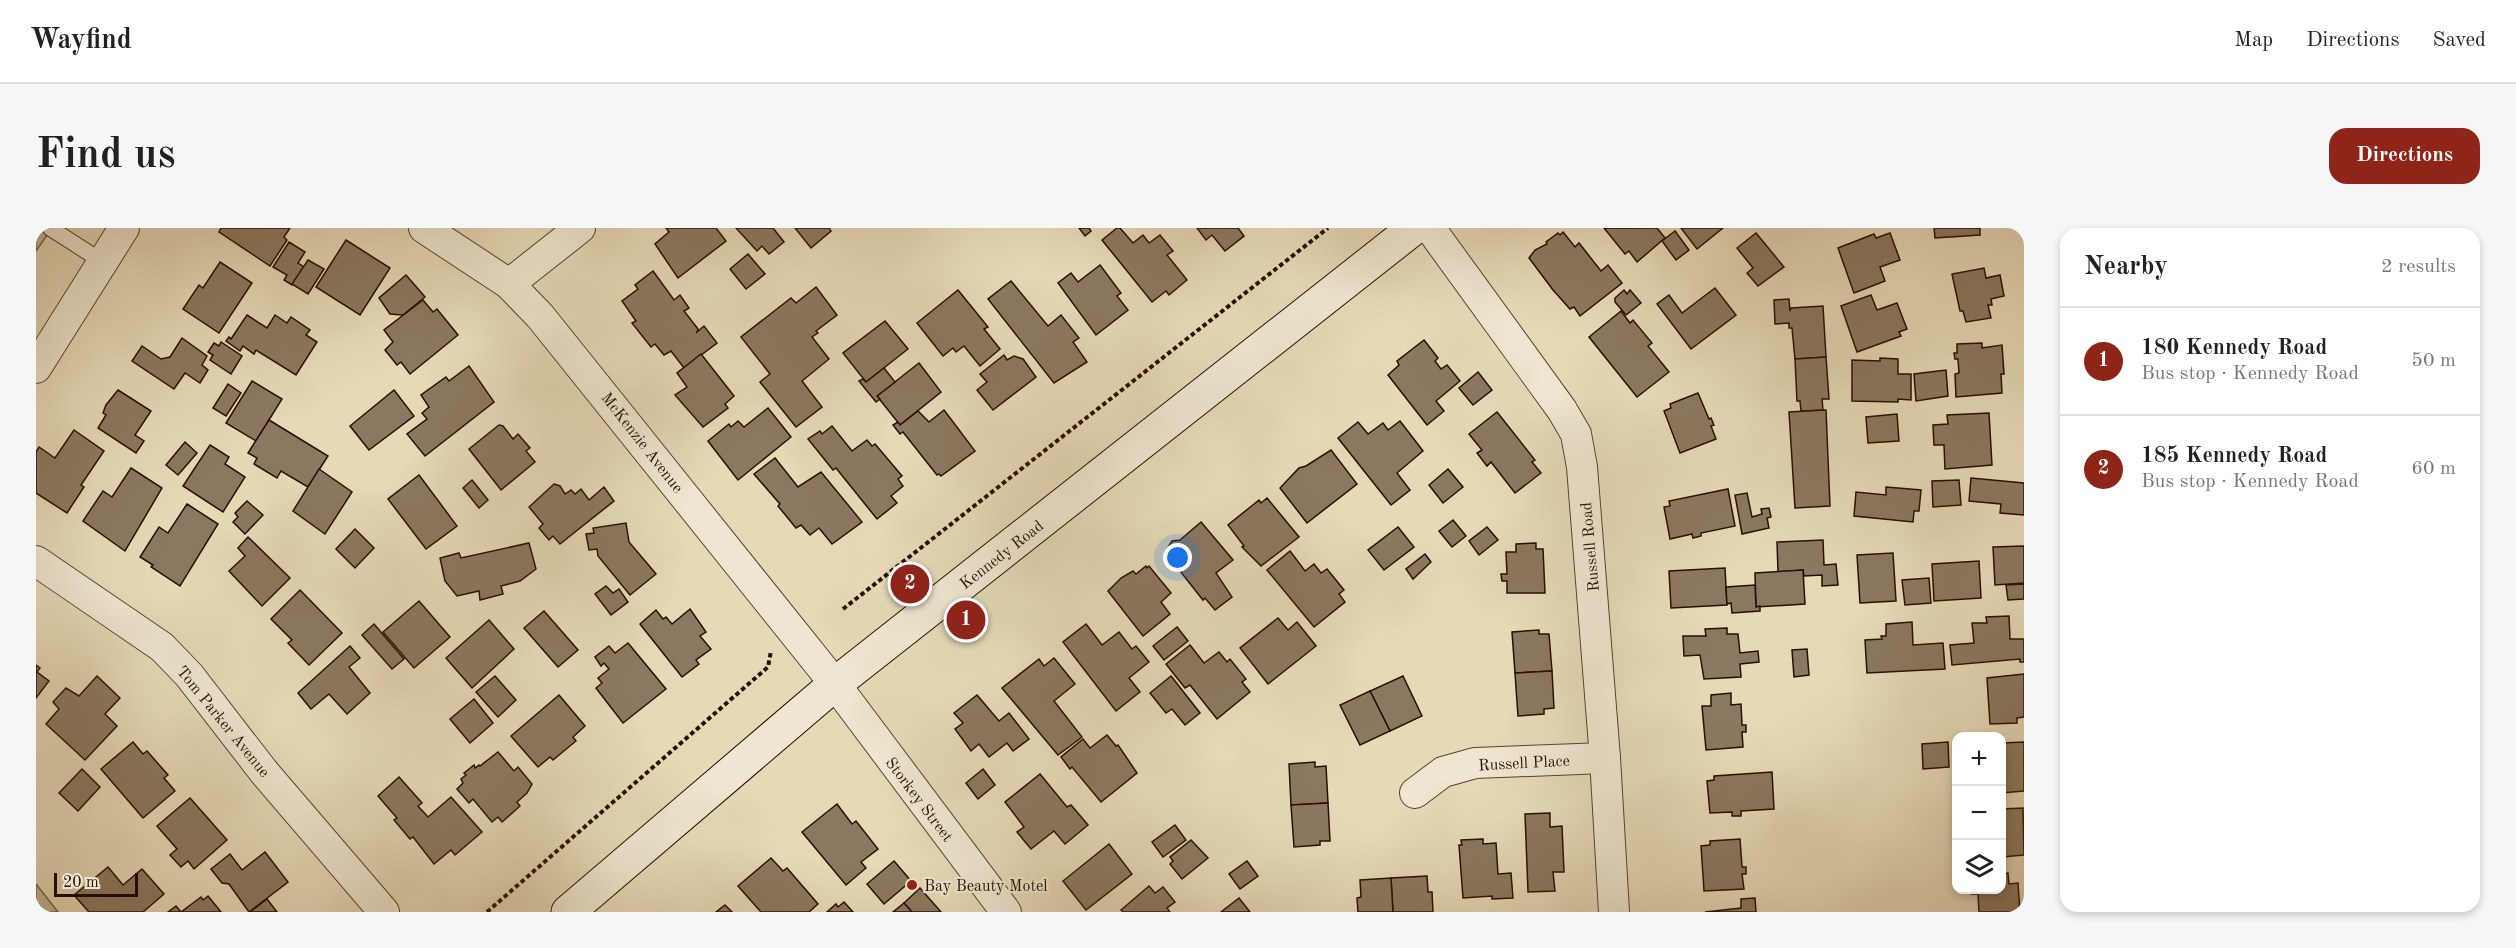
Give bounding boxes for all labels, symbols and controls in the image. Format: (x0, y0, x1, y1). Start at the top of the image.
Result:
text: Wayfind (30, 27, 132, 55)
text: Map (2234, 30, 2273, 51)
text: Directions (2306, 30, 2400, 51)
text: Saved (2433, 30, 2486, 51)
button: Directions (2329, 128, 2480, 184)
text: Find us (36, 135, 175, 177)
text: Nearby (2084, 254, 2168, 280)
text: 2 results (2381, 257, 2456, 277)
text: 180 Kennedy Road (2141, 337, 2327, 359)
text: 1 (2098, 351, 2109, 371)
text: 50 m (2411, 351, 2456, 371)
text: Bus stop · Kennedy Road (2141, 364, 2359, 384)
street label: McKenzie Avenue (597, 390, 685, 496)
text: 185 Kennedy Road (2141, 445, 2327, 467)
text: 2 (2098, 459, 2109, 479)
text: 60 m (2411, 459, 2456, 479)
text: Bus stop · Kennedy Road (2141, 472, 2359, 492)
street label: Russell Road (1579, 501, 1603, 592)
street label: Kennedy Road (957, 518, 1047, 593)
your location (1163, 543, 1192, 572)
pin: 2 (890, 562, 930, 606)
pin: 1 (946, 598, 986, 642)
street label: Tom Parker Avenue (173, 664, 272, 781)
map controls (1952, 732, 2006, 894)
button: + (1952, 732, 2006, 786)
street label: Russell Place (1478, 754, 1570, 774)
street label: Storkey Street (882, 755, 955, 846)
button: − (1952, 786, 2006, 840)
button: layers (1952, 840, 2006, 894)
scale bar (54, 870, 138, 898)
text: 20 m (63, 875, 99, 891)
marker: Bay Beauty Motel (905, 878, 919, 892)
place label: Bay Beauty Motel (924, 879, 1048, 895)

